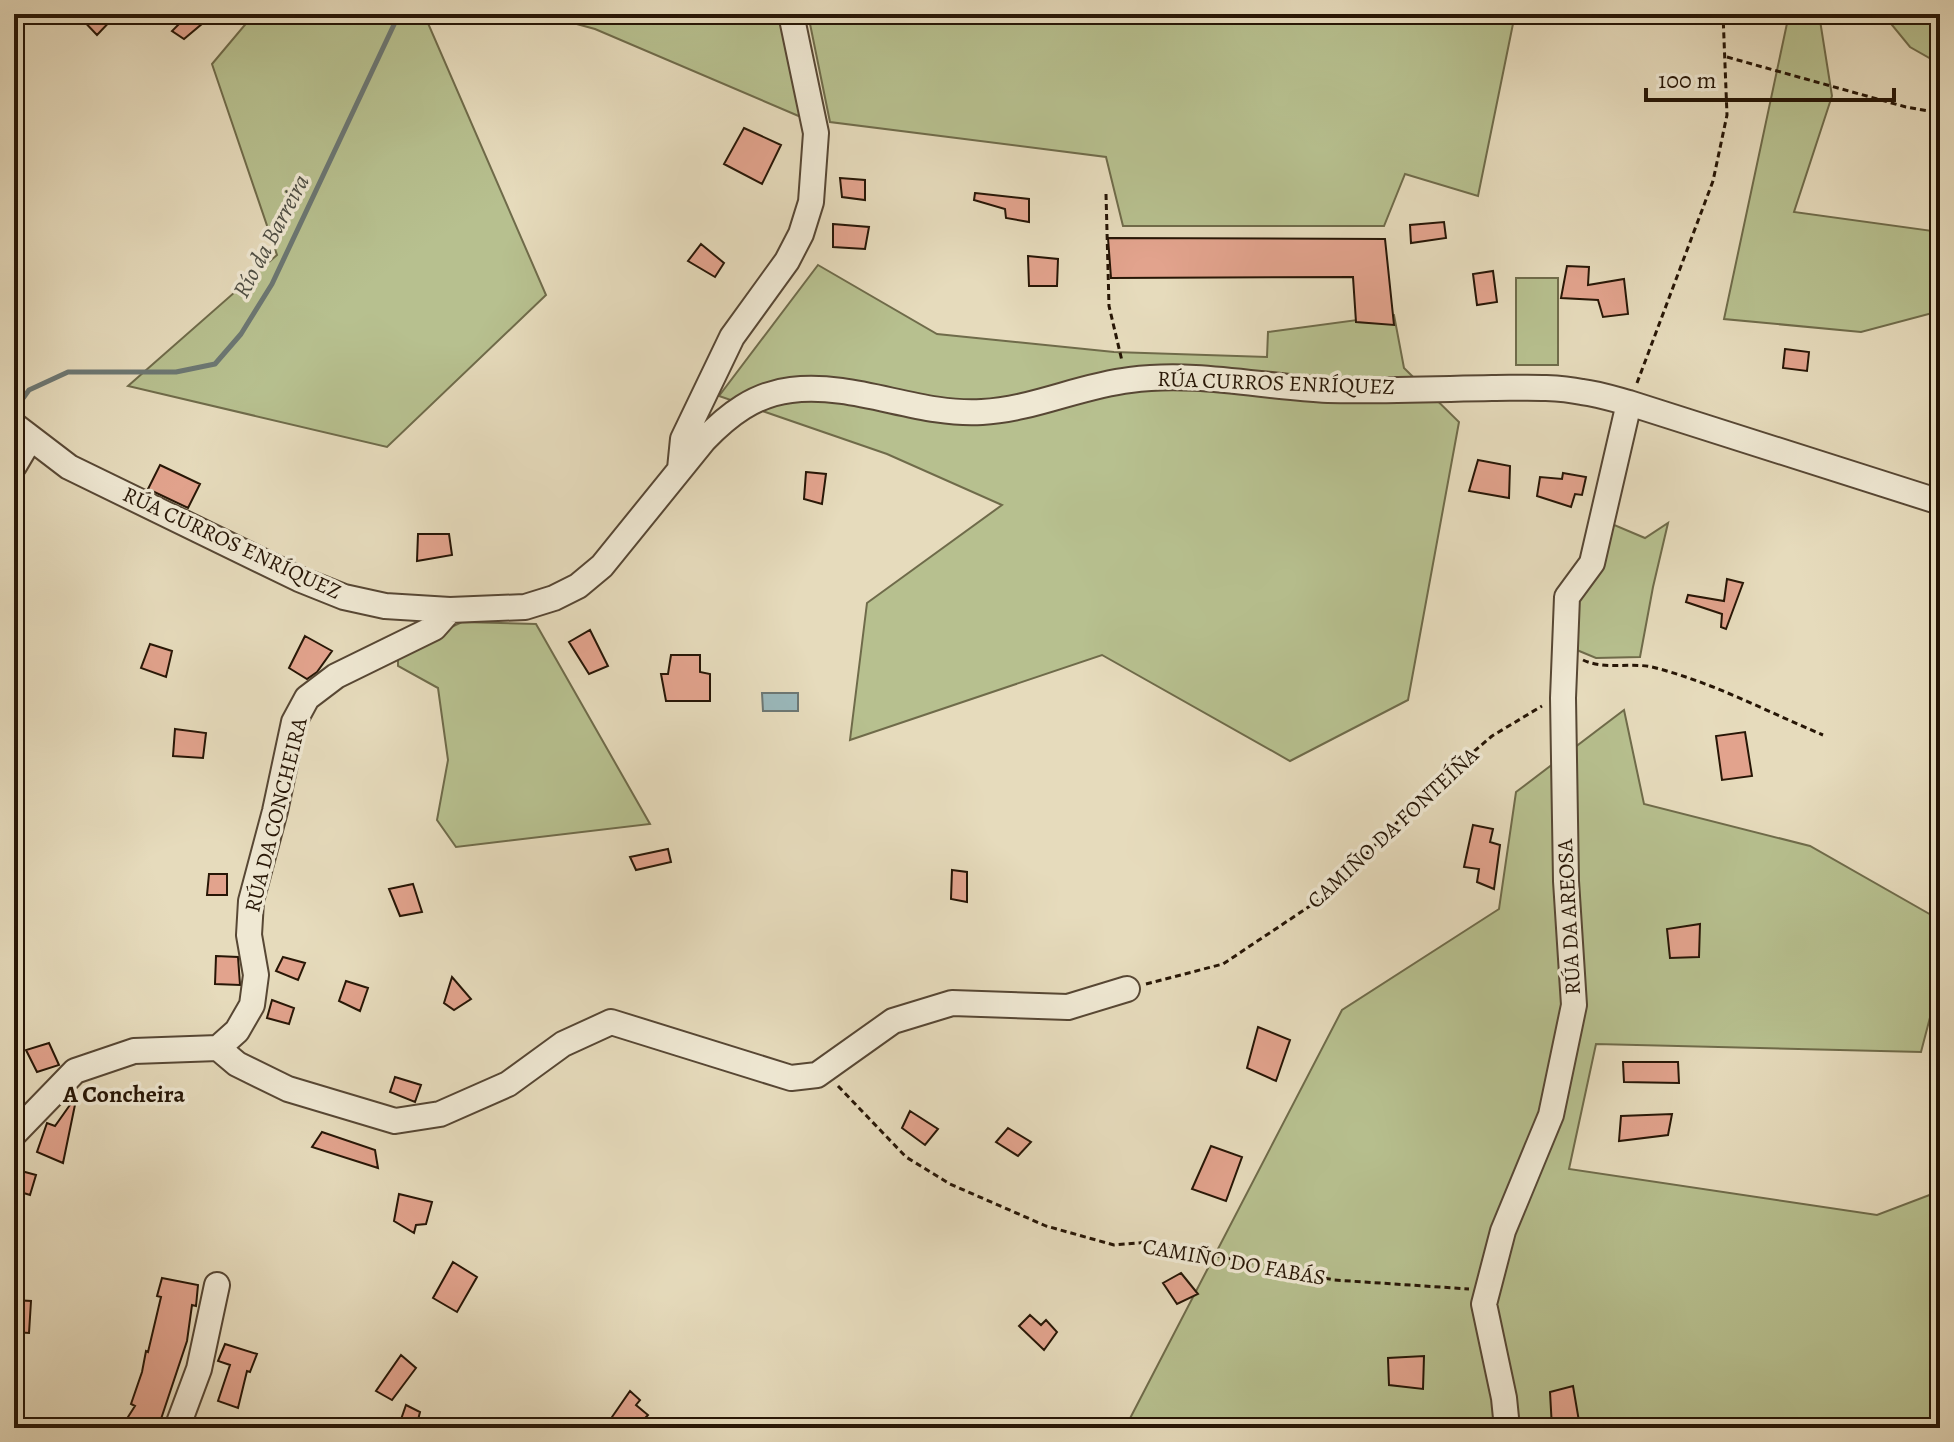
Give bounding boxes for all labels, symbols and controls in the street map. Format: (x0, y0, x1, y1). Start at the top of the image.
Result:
scale bar (1646, 52, 1894, 102)
text: 100 m (1658, 64, 1717, 96)
water label: Río da Barreira (225, 169, 317, 303)
street label: RÚA CURROS ENRÍQUEZ (1157, 364, 1395, 402)
street label: RÚA CURROS ENRÍQUEZ (118, 479, 346, 607)
street label: RÚA DA CONCHEIRA (237, 713, 315, 915)
street label: CAMIÑO DA FONTEÍÑA (1301, 740, 1486, 915)
street label: RÚA DA AREOSA (1550, 837, 1588, 996)
district label: A Concheira (62, 1078, 185, 1110)
street label: CAMIÑO DO FABÁS (1140, 1231, 1328, 1293)

